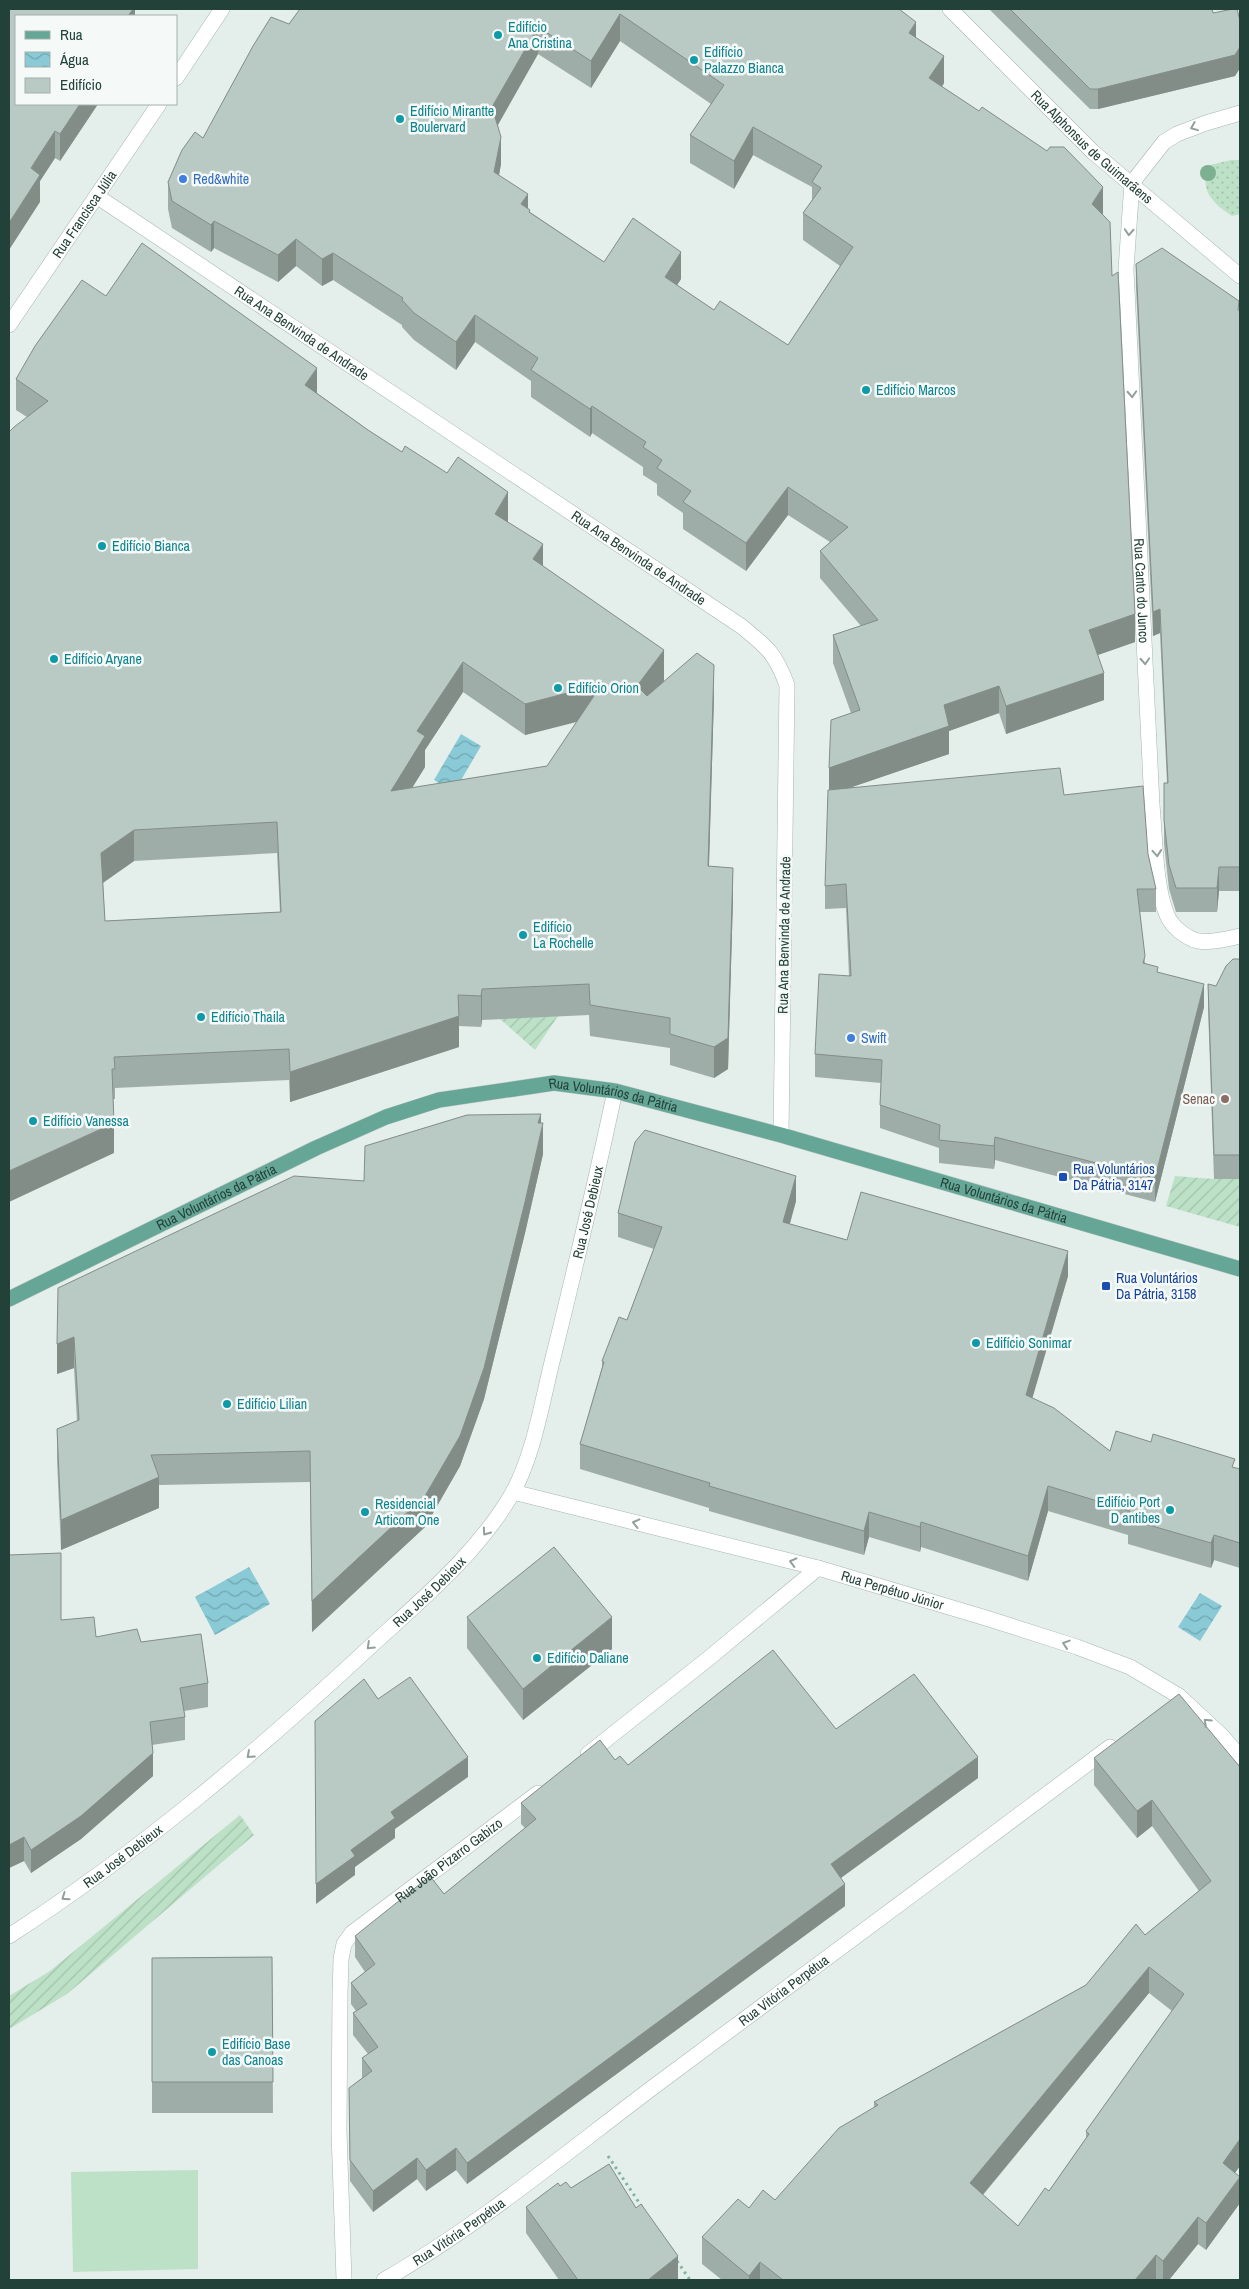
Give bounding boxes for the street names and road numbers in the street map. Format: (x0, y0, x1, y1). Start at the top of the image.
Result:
street label: Rua Alphonsus de Guimarãens (1027, 86, 1157, 208)
street label: Rua Francisca Júlia (48, 166, 121, 261)
street label: Rua Ana Benvinda de Andrade (231, 282, 372, 384)
street label: Rua Ana Benvinda de Andrade (568, 506, 709, 609)
street label: Rua Canto do Junco (1130, 538, 1153, 643)
street label: Rua Ana Benvinda de Andrade (774, 856, 794, 1014)
street label: Rua Voluntários da Pátria (547, 1074, 680, 1116)
street label: Rua Voluntários da Pátria (153, 1160, 280, 1234)
street label: Rua José Debieux (568, 1164, 607, 1260)
street label: Rua Voluntários da Pátria (938, 1173, 1070, 1227)
street label: Rua José Debieux (389, 1552, 470, 1631)
street label: Rua Perpétuo Júnior (839, 1566, 946, 1614)
street label: Rua João Pizarro Gabizo (391, 1814, 506, 1906)
street label: Rua José Debieux (80, 1820, 166, 1892)
street label: Rua Vitória Perpétua (735, 1951, 833, 2030)
street label: Rua Vitória Perpétua (409, 2194, 509, 2270)

